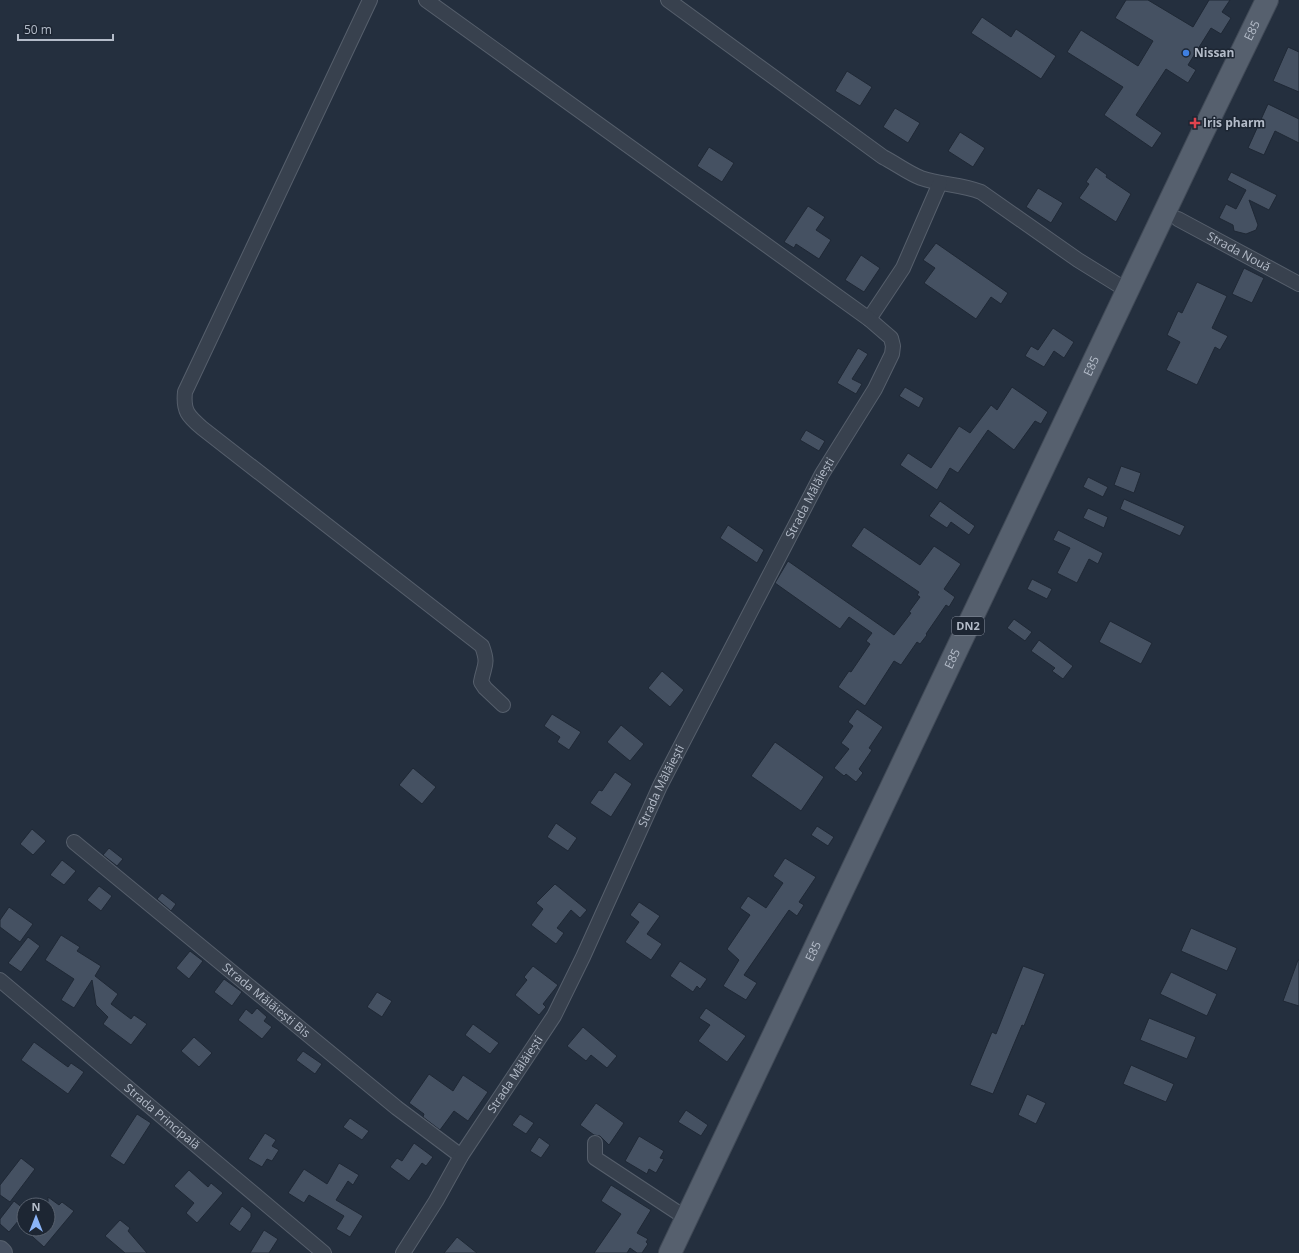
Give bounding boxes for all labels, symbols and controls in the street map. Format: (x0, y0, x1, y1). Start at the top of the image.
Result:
scale bar (18, 16, 113, 42)
street label: E85 (1240, 17, 1264, 43)
text: 50 m (24, 21, 52, 38)
place label: Nissan (1194, 44, 1234, 61)
marker: Nissan (1181, 48, 1191, 58)
place label: Iris pharm (1203, 114, 1265, 131)
marker: Iris pharm (1190, 118, 1200, 128)
street label: Strada Nouă (1204, 227, 1274, 275)
street label: E85 (1079, 353, 1103, 379)
street label: Strada Mălăiești (781, 454, 838, 541)
road number: DN2 (952, 617, 984, 635)
street label: E85 (940, 646, 964, 671)
street label: Strada Mălăiești (634, 742, 688, 830)
street label: E85 (801, 938, 825, 964)
street label: Strada Mălăiești Bis (219, 959, 314, 1041)
street label: Strada Mălăiești (483, 1032, 547, 1116)
street label: Strada Principală (121, 1079, 204, 1153)
north arrow (16, 1197, 56, 1237)
text: N (32, 1199, 40, 1214)

